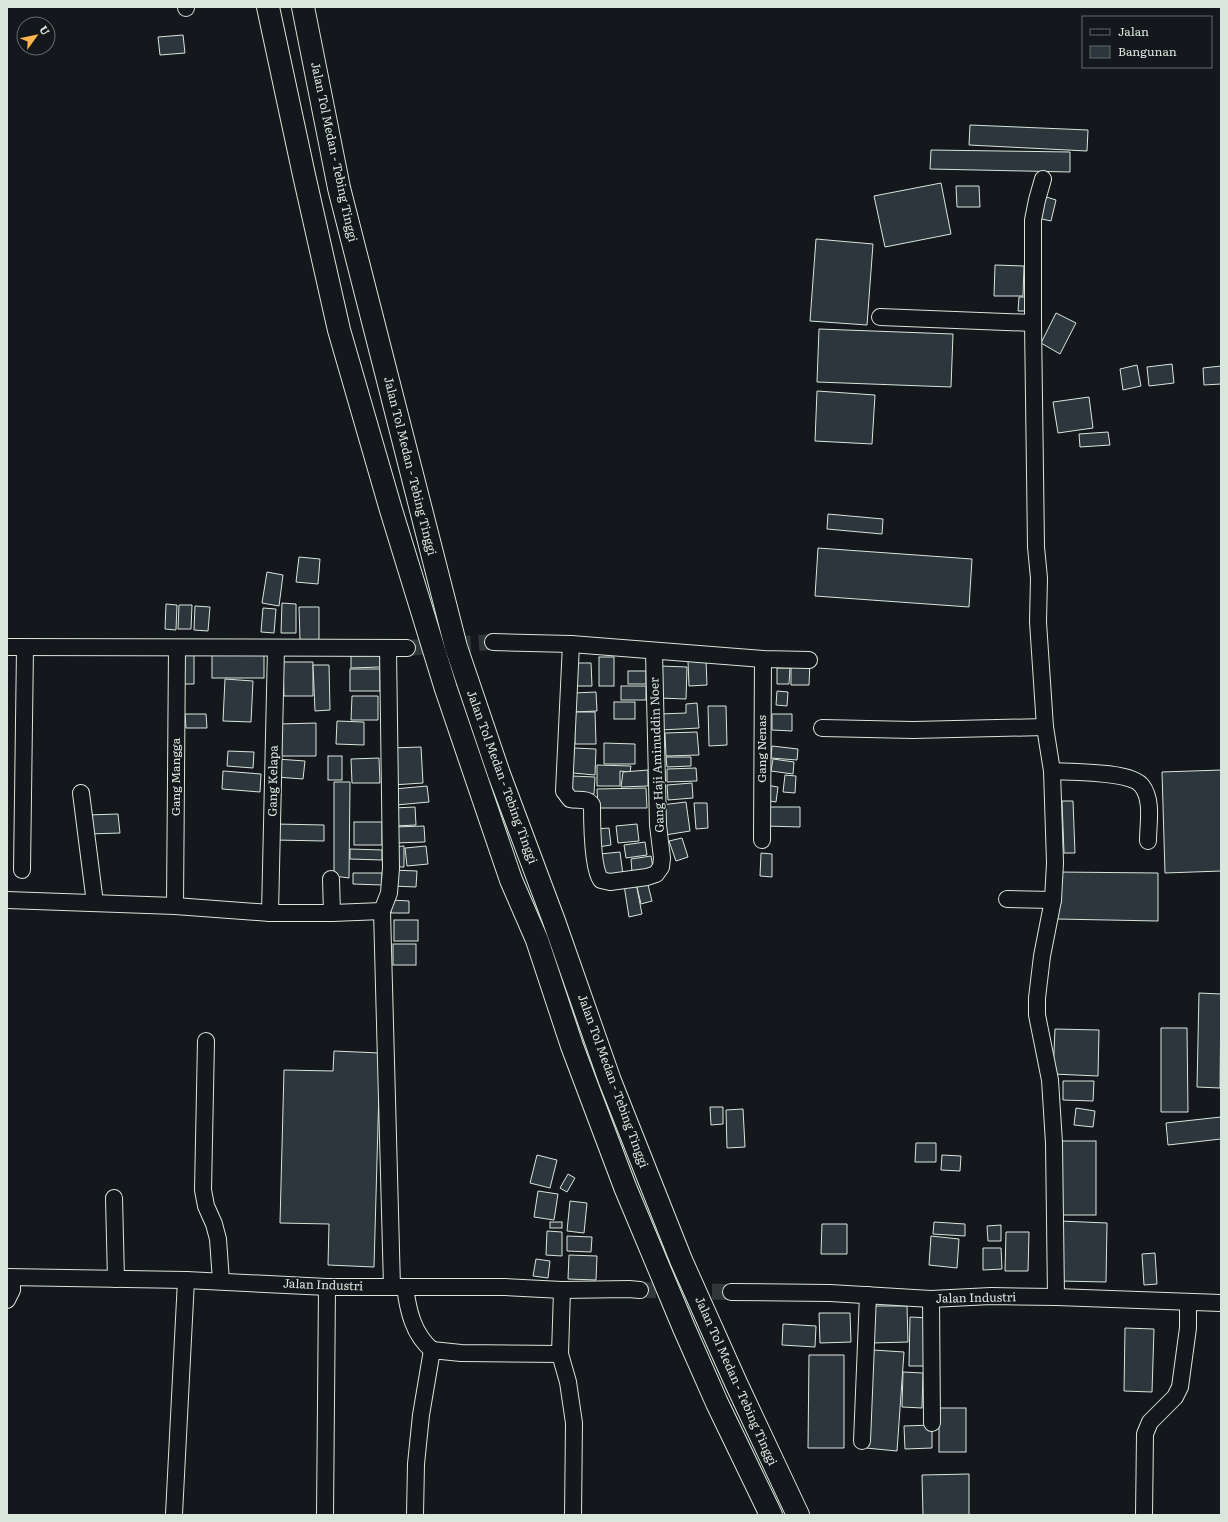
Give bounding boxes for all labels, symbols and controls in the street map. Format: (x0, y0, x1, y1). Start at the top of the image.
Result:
north arrow (16, 16, 56, 56)
legend (1082, 16, 1212, 68)
text: U (36, 22, 54, 38)
text: Jalan (1118, 22, 1149, 40)
text: Bangunan (1118, 42, 1177, 60)
street label: Jalan Tol Medan - Tebing Tinggi (307, 60, 363, 243)
street label: Jalan Tol Medan - Tebing Tinggi (380, 374, 442, 557)
street label: Gang Haji Aminuddin Noer (644, 677, 668, 833)
street label: Jalan Tol Medan - Tebing Tinggi (463, 687, 543, 866)
street label: Gang Nenas (752, 715, 770, 783)
street label: Gang Mangga (166, 737, 184, 816)
street label: Gang Kelapa (262, 745, 282, 817)
street label: Jalan Tol Medan - Tebing Tinggi (574, 991, 654, 1170)
street label: Jalan Industri (282, 1274, 364, 1294)
street label: Jalan Industri (936, 1287, 1016, 1307)
street label: Jalan Tol Medan - Tebing Tinggi (691, 1293, 782, 1468)

